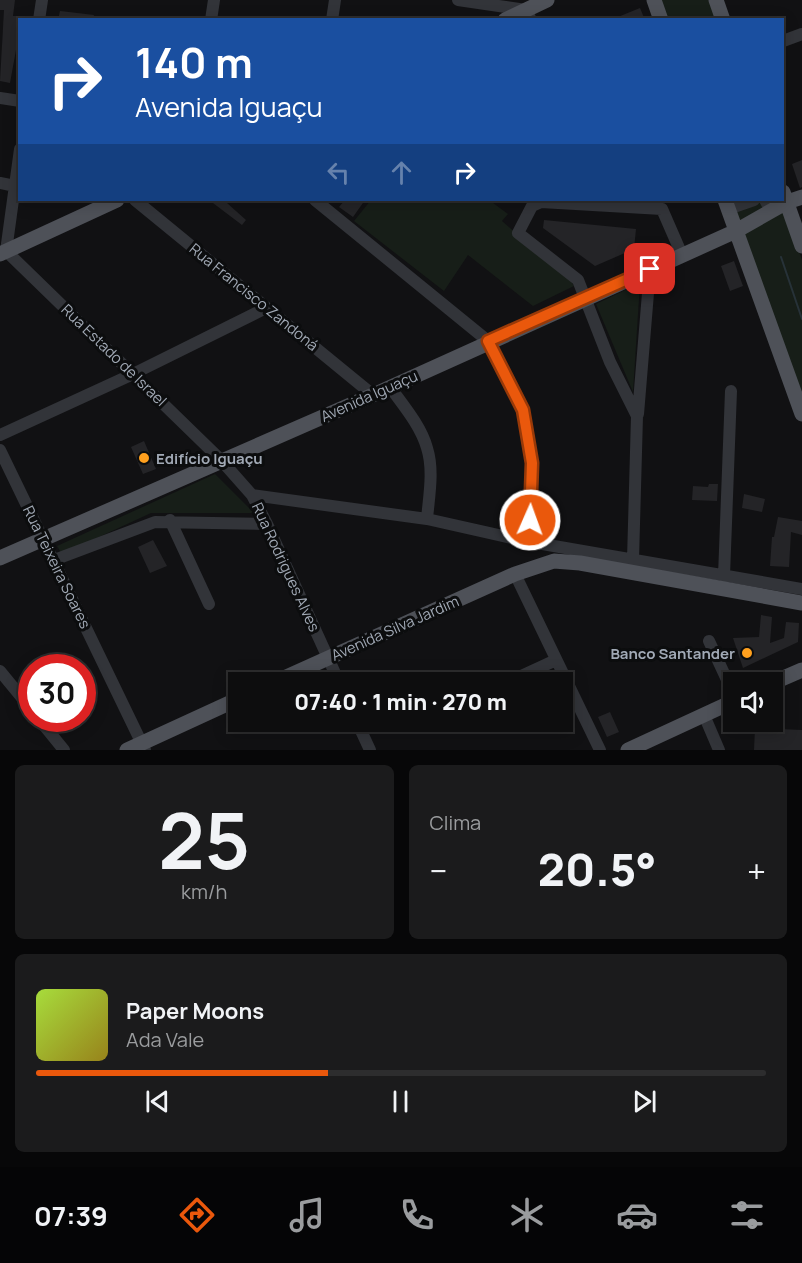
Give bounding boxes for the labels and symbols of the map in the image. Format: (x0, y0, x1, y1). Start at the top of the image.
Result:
street label: Rua Francisco Zandoná (185, 238, 323, 356)
pin (624, 243, 675, 294)
street label: Rua Estado de Israel (57, 299, 171, 411)
street label: Avenida Iguaçu (317, 365, 421, 427)
place label: Edifício Iguaçu (156, 448, 263, 469)
marker: Edifício Iguaçu (137, 451, 151, 465)
position arrow (498, 488, 562, 552)
street label: Rua Rodrigues Alves (247, 499, 325, 635)
street label: Rua Teixeira Soares (18, 502, 96, 632)
street label: Avenida Silva Jardim (328, 590, 462, 666)
place label: Banco Santander (610, 643, 735, 664)
marker: Banco Santander (740, 646, 754, 660)
speed limit sign: 30 (18, 654, 96, 732)

